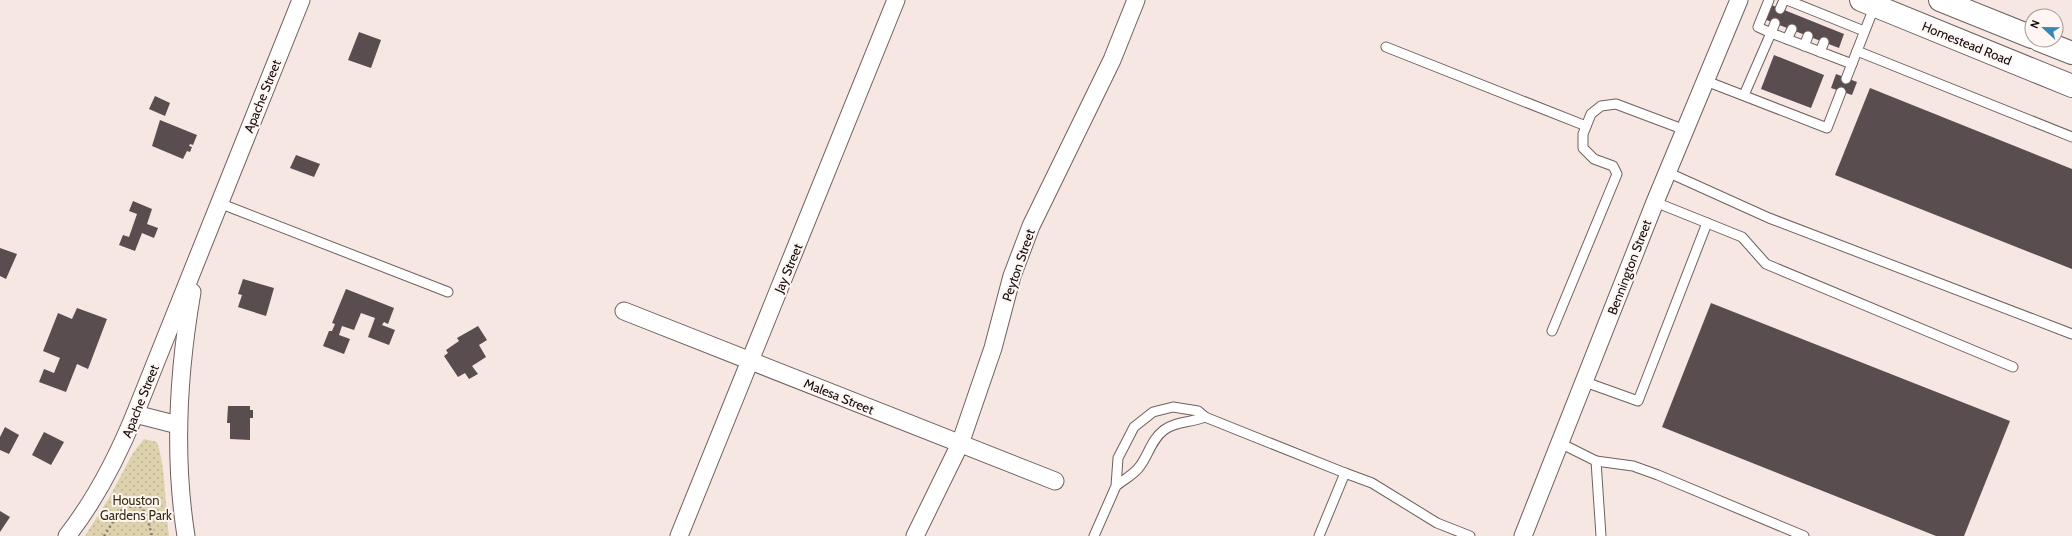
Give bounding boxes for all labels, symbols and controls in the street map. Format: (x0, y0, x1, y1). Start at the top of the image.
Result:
north arrow (2024, 8, 2064, 48)
street label: Homestead Road (1920, 18, 2014, 68)
text: N (2027, 18, 2043, 30)
street label: Apache Street (240, 57, 284, 135)
street label: Bennington Street (1604, 217, 1655, 317)
street label: Peyton Street (998, 226, 1038, 303)
street label: Jay Street (770, 240, 806, 296)
street label: Apache Street (118, 362, 162, 440)
street label: Malesa Street (802, 375, 877, 418)
park label: Houston Gardens Park (100, 492, 172, 523)

